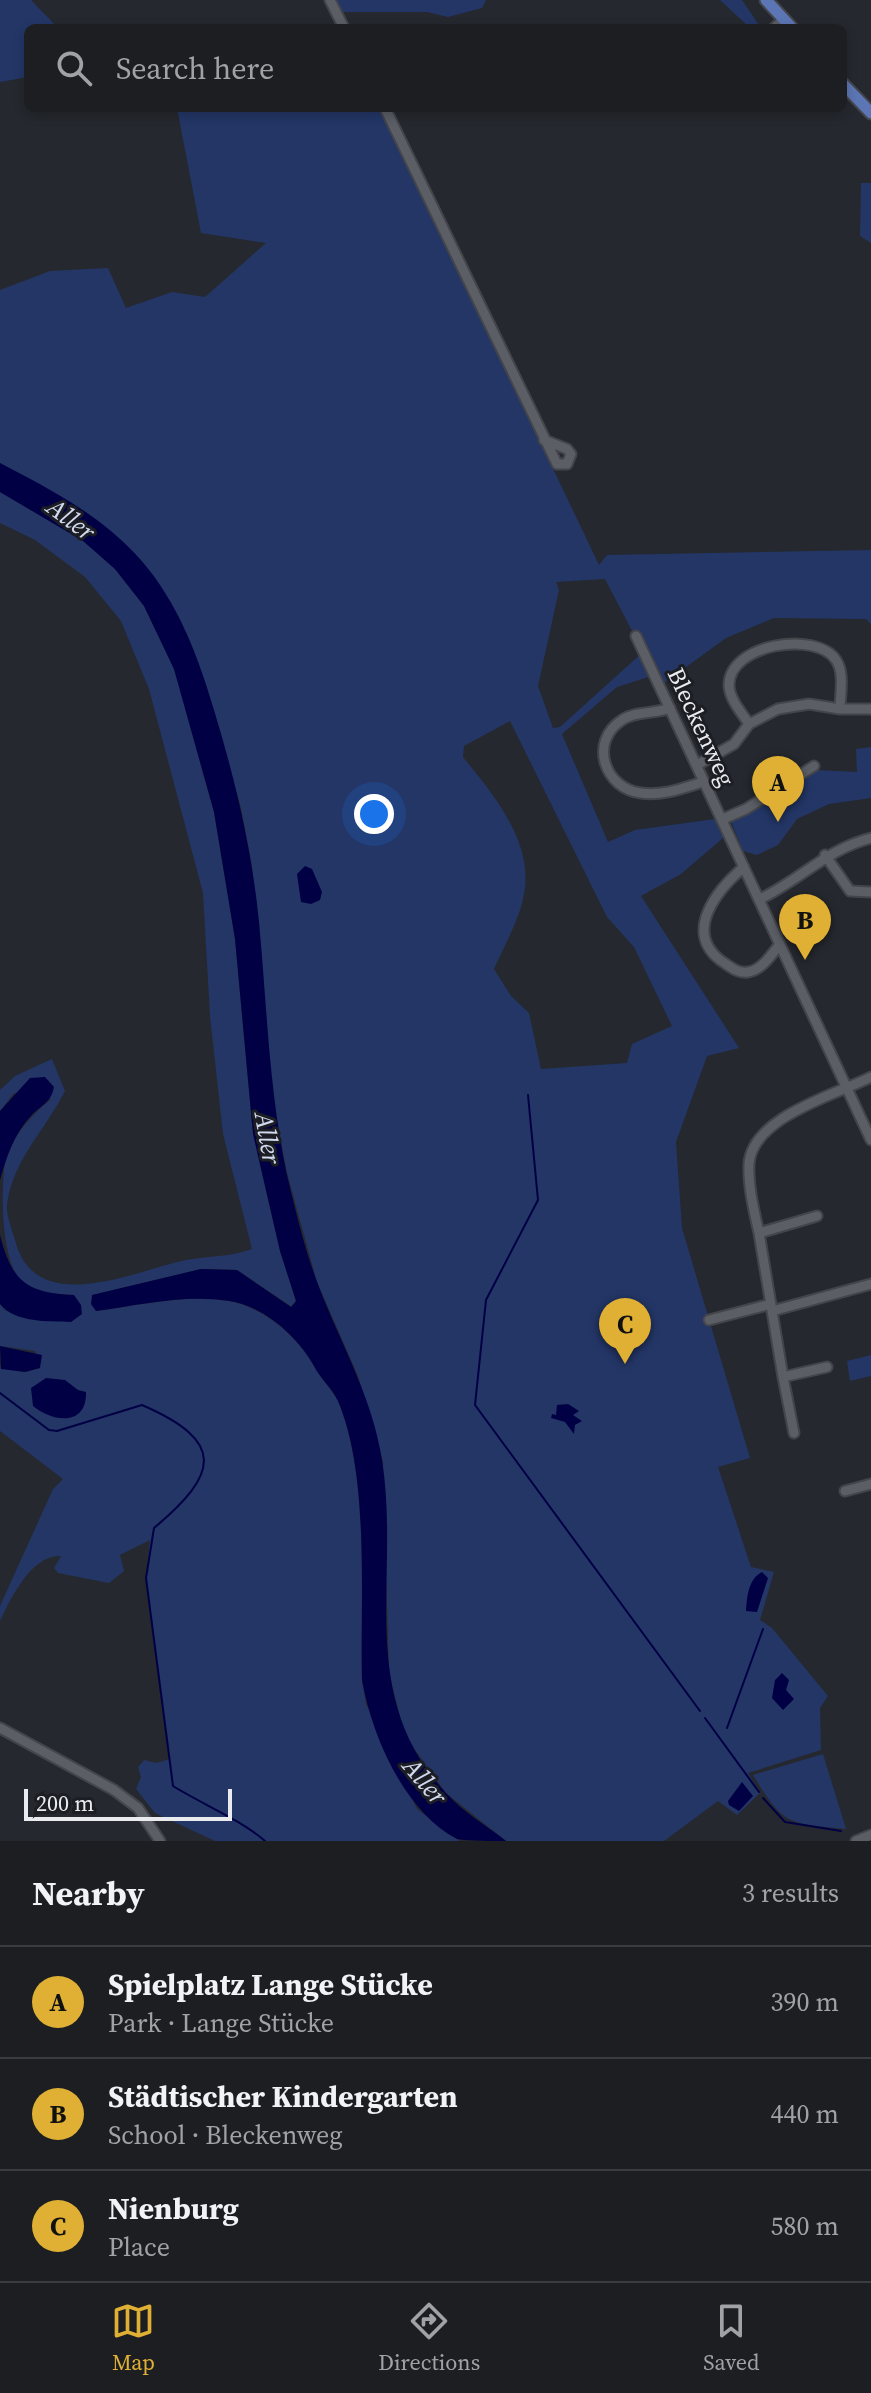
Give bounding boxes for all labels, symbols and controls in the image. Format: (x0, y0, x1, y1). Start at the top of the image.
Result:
search box (24, 24, 847, 112)
icon: search (52, 46, 96, 90)
text: Search here (116, 48, 274, 89)
water label: Aller (38, 488, 103, 549)
street label: Bleckenweg (660, 662, 743, 791)
pin: A (752, 756, 804, 822)
your location (354, 794, 394, 834)
pin: B (779, 894, 831, 960)
water label: Aller (245, 1107, 290, 1167)
pin: C (599, 1298, 651, 1364)
water label: Aller (393, 1748, 456, 1813)
scale bar (24, 1785, 232, 1821)
text: 200 m (36, 1788, 94, 1818)
text: Nearby (32, 1870, 145, 1916)
text: 3 results (742, 1875, 839, 1911)
text: Spielplatz Lange Stücke (108, 1964, 433, 2005)
text: A (49, 1984, 67, 2020)
text: 390 m (771, 1984, 839, 2020)
text: Park · Lange Stücke (108, 2005, 334, 2041)
text: Städtischer Kindergarten (108, 2076, 458, 2117)
text: B (50, 2096, 66, 2132)
text: 440 m (771, 2096, 839, 2132)
text: School · Bleckenweg (108, 2117, 343, 2153)
text: Nienburg (108, 2188, 239, 2229)
text: C (50, 2208, 66, 2244)
text: 580 m (771, 2208, 839, 2244)
text: Place (108, 2229, 170, 2265)
tab: Map (111, 2299, 155, 2377)
tab: Directions (378, 2299, 480, 2377)
tab: Saved (703, 2299, 760, 2377)

